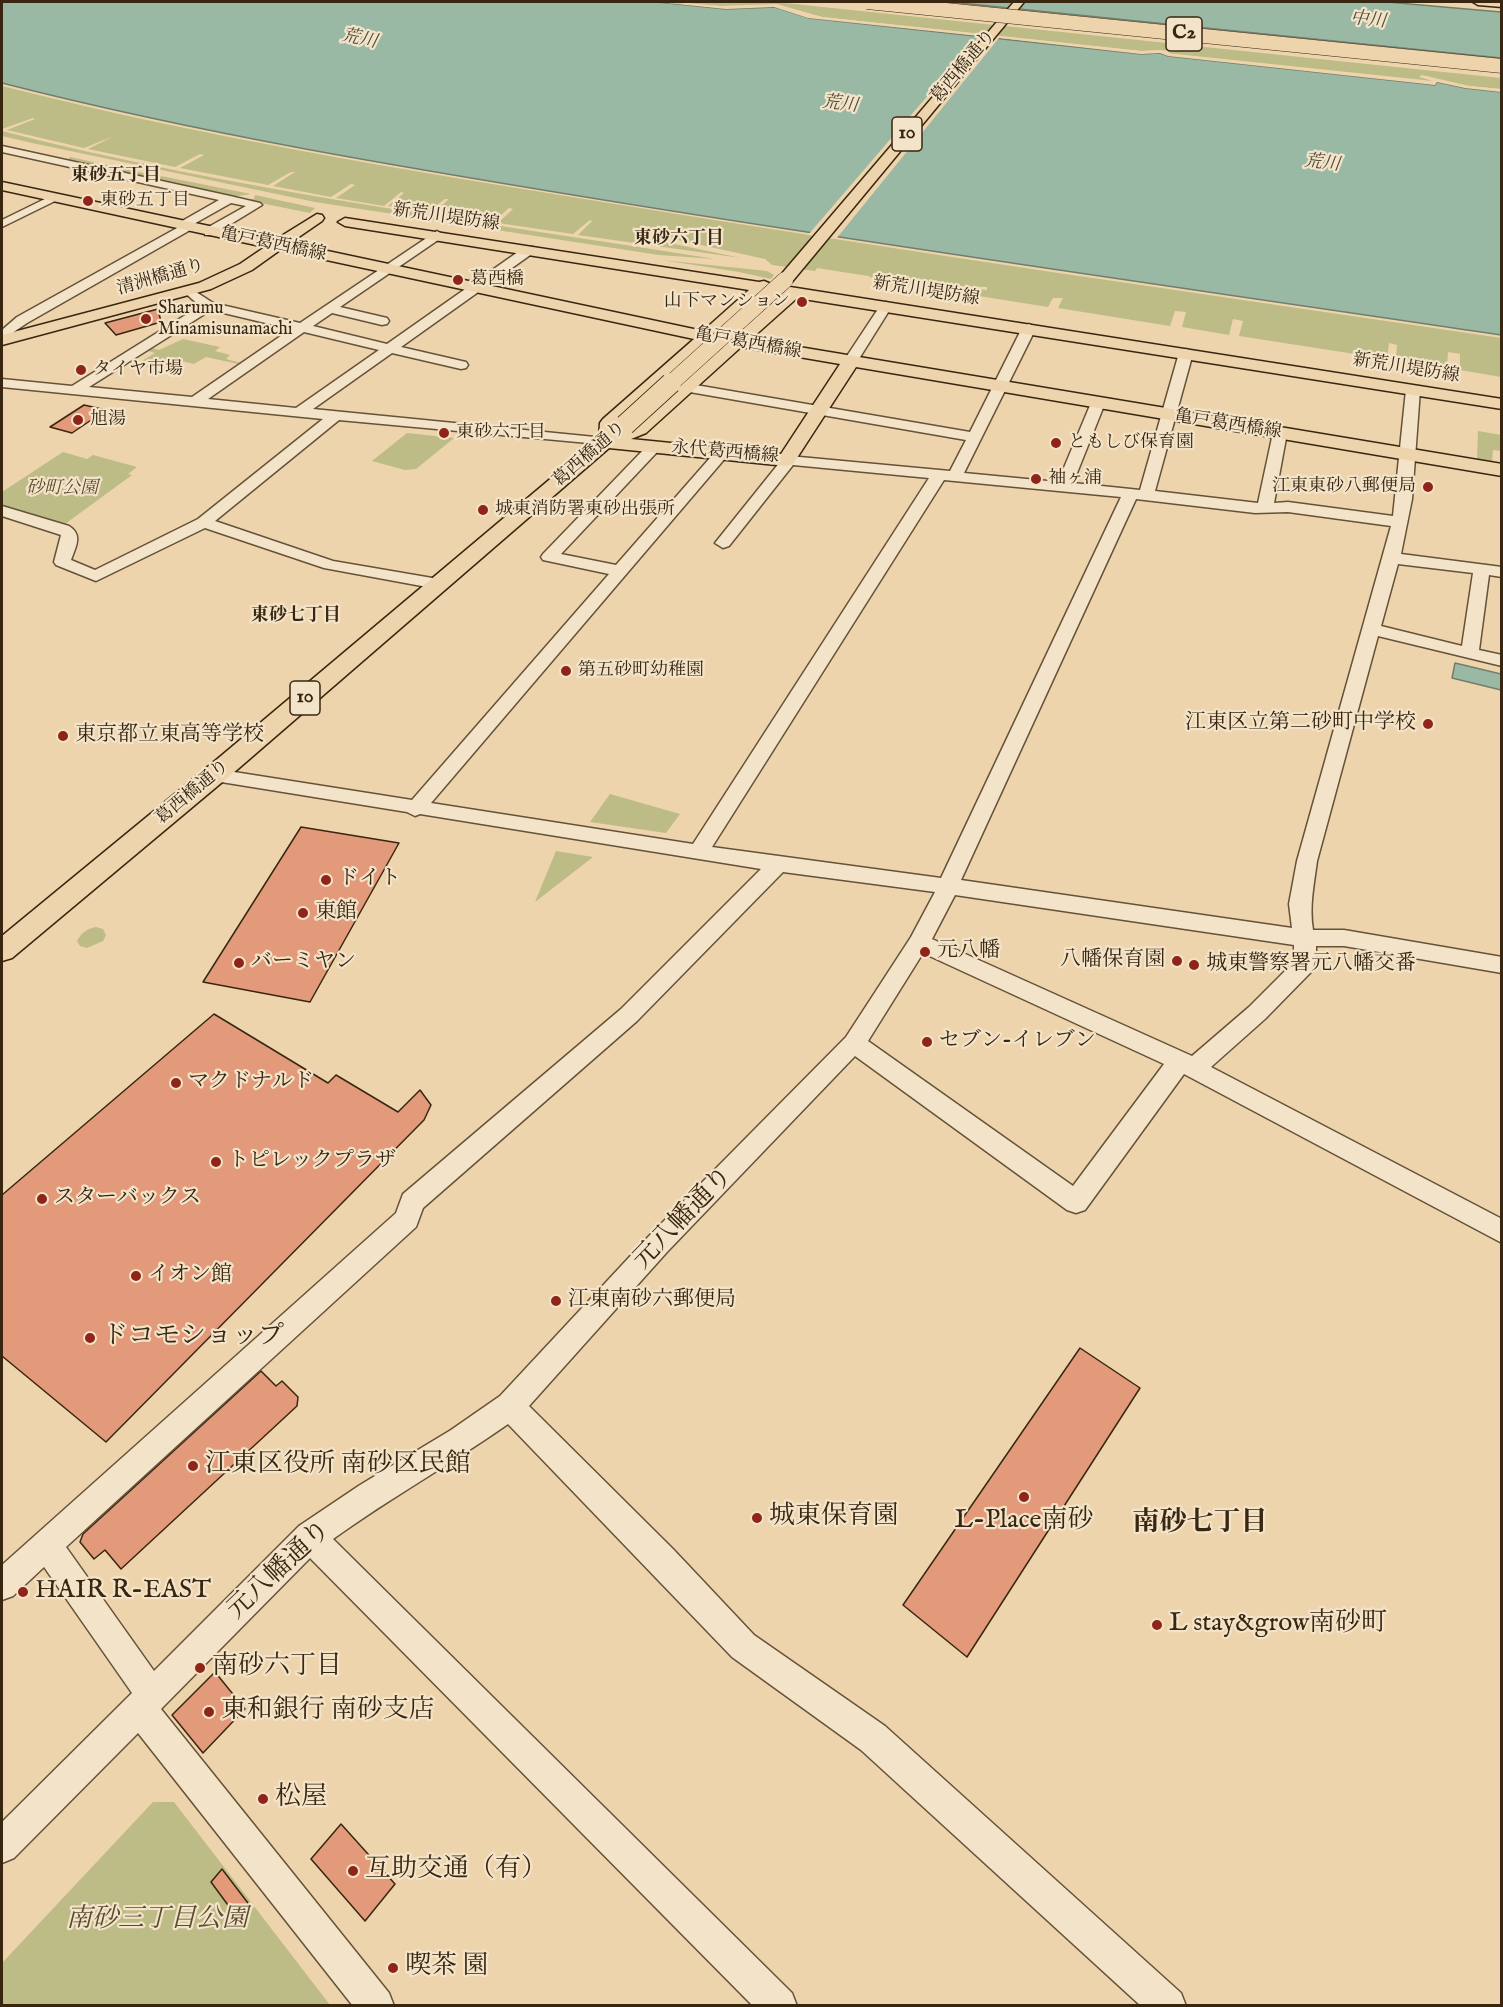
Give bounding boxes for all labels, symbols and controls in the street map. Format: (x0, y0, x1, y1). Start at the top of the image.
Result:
water label: 中川 (1349, 8, 1387, 34)
road number: C2 (1166, 17, 1202, 51)
water label: 荒川 (339, 26, 379, 54)
street label: 葛西橋通り (927, 26, 1001, 108)
water label: 荒川 (821, 92, 859, 118)
road number: 10 (892, 117, 922, 151)
water label: 荒川 (1303, 151, 1341, 177)
district label: 東砂五丁目 (71, 165, 161, 187)
place label: 東砂五丁目 (100, 190, 190, 212)
marker: 東砂五丁目 (81, 194, 95, 208)
street label: 新荒川堤防線 (391, 200, 501, 236)
street label: 亀戸葛西橋線 (218, 223, 328, 267)
district label: 東砂六丁目 (634, 228, 724, 250)
street label: 清洲橋通り (115, 255, 207, 301)
place label: 葛西橋 (470, 269, 524, 291)
marker: 葛西橋 (451, 273, 465, 287)
street label: 新荒川堤防線 (871, 273, 981, 311)
place label: 山下マンション (664, 291, 790, 313)
marker: 山下マンション (795, 295, 809, 309)
place label: Sharumu Minamisunamachi (158, 298, 293, 340)
marker: Sharumu Minamisunamachi (139, 312, 153, 326)
street label: 亀戸葛西橋線 (693, 324, 803, 364)
street label: 新荒川堤防線 (1351, 350, 1461, 388)
place label: タイヤ市場 (93, 359, 183, 381)
marker: タイヤ市場 (74, 363, 88, 377)
street label: 亀戸葛西橋線 (1173, 406, 1283, 444)
place label: 旭湯 (90, 409, 126, 431)
marker: 旭湯 (71, 413, 85, 427)
street label: 葛西橋通り (549, 417, 631, 493)
place label: 東砂六丁目 (456, 422, 546, 444)
marker: 東砂六丁目 (437, 426, 451, 440)
place label: ともしび保育園 (1068, 432, 1194, 454)
marker: ともしび保育園 (1049, 436, 1063, 450)
street label: 永代葛西橋線 (670, 438, 780, 468)
place label: 袖ヶ浦 (1048, 468, 1102, 490)
marker: 袖ヶ浦 (1029, 472, 1043, 486)
place label: 江東東砂八郵便局 (1272, 476, 1416, 498)
park label: 砂町公園 (26, 478, 98, 500)
marker: 江東東砂八郵便局 (1421, 480, 1435, 494)
place label: 城東消防署東砂出張所 (495, 499, 675, 521)
marker: 城東消防署東砂出張所 (476, 503, 490, 517)
district label: 東砂七丁目 (251, 605, 341, 627)
place label: 第五砂町幼稚園 (578, 660, 704, 682)
marker: 第五砂町幼稚園 (559, 664, 573, 678)
road number: 10 (290, 681, 320, 715)
place label: 江東区立第二砂町中学校 (1185, 711, 1416, 737)
marker: 江東区立第二砂町中学校 (1421, 717, 1435, 731)
place label: 東京都立東高等学校 (75, 723, 264, 749)
marker: 東京都立東高等学校 (56, 729, 70, 743)
street label: 葛西橋通り (152, 756, 234, 830)
place label: ドイト (338, 867, 401, 893)
marker: ドイト (319, 873, 333, 887)
place label: 東館 (315, 900, 357, 926)
marker: 東館 (296, 906, 310, 920)
place label: 元八幡 (937, 939, 1000, 965)
marker: 元八幡 (918, 945, 932, 959)
place label: 八幡保育園 (1060, 948, 1165, 974)
place label: バーミヤン (251, 950, 356, 976)
place label: 城東警察署元八幡交番 (1206, 952, 1416, 978)
marker: 八幡保育園 (1170, 954, 1184, 968)
marker: バーミヤン (232, 956, 246, 970)
marker: 城東警察署元八幡交番 (1187, 958, 1201, 972)
place label: セブン-イレブン (939, 1029, 1096, 1055)
marker: セブン-イレブン (920, 1035, 934, 1049)
place label: マクドナルド (188, 1070, 314, 1096)
marker: マクドナルド (169, 1076, 183, 1090)
place label: トピレックプラザ (228, 1149, 396, 1175)
marker: トピレックプラザ (209, 1155, 223, 1169)
street label: 元八幡通り (628, 1161, 740, 1277)
place label: スターバックス (54, 1186, 201, 1212)
marker: スターバックス (35, 1192, 49, 1206)
place label: イオン館 (148, 1263, 232, 1289)
marker: イオン館 (129, 1269, 143, 1283)
place label: 江東南砂六郵便局 (568, 1288, 736, 1314)
marker: 江東南砂六郵便局 (549, 1294, 563, 1308)
place label: ドコモショップ (102, 1322, 284, 1354)
marker: ドコモショップ (83, 1331, 97, 1345)
place label: 江東区役所 南砂区民館 (205, 1450, 471, 1482)
marker: 江東区役所 南砂区民館 (186, 1459, 200, 1473)
marker: L-Place南砂 (1017, 1490, 1031, 1504)
place label: 城東保育園 (769, 1502, 899, 1534)
place label: L-Place南砂 (954, 1506, 1094, 1538)
district label: 南砂七丁目 (1133, 1508, 1267, 1540)
marker: 城東保育園 (750, 1511, 764, 1525)
street label: 元八幡通り (222, 1515, 338, 1627)
place label: HAIR R-EAST (35, 1576, 211, 1608)
marker: HAIR R-EAST (16, 1585, 30, 1599)
place label: L stay&grow南砂町 (1169, 1609, 1387, 1641)
marker: L stay&grow南砂町 (1150, 1618, 1164, 1632)
place label: 南砂六丁目 (212, 1652, 342, 1684)
marker: 南砂六丁目 (193, 1661, 207, 1675)
place label: 東和銀行 南砂支店 (221, 1696, 435, 1728)
marker: 東和銀行 南砂支店 (202, 1705, 216, 1719)
place label: 松屋 (275, 1783, 327, 1815)
marker: 松屋 (256, 1792, 270, 1806)
place label: 互助交通（有） (365, 1855, 547, 1887)
marker: 互助交通（有） (346, 1864, 360, 1878)
park label: 南砂三丁目公園 (66, 1905, 248, 1937)
place label: 喫茶 園 (405, 1952, 489, 1984)
marker: 喫茶 園 (386, 1961, 400, 1975)

